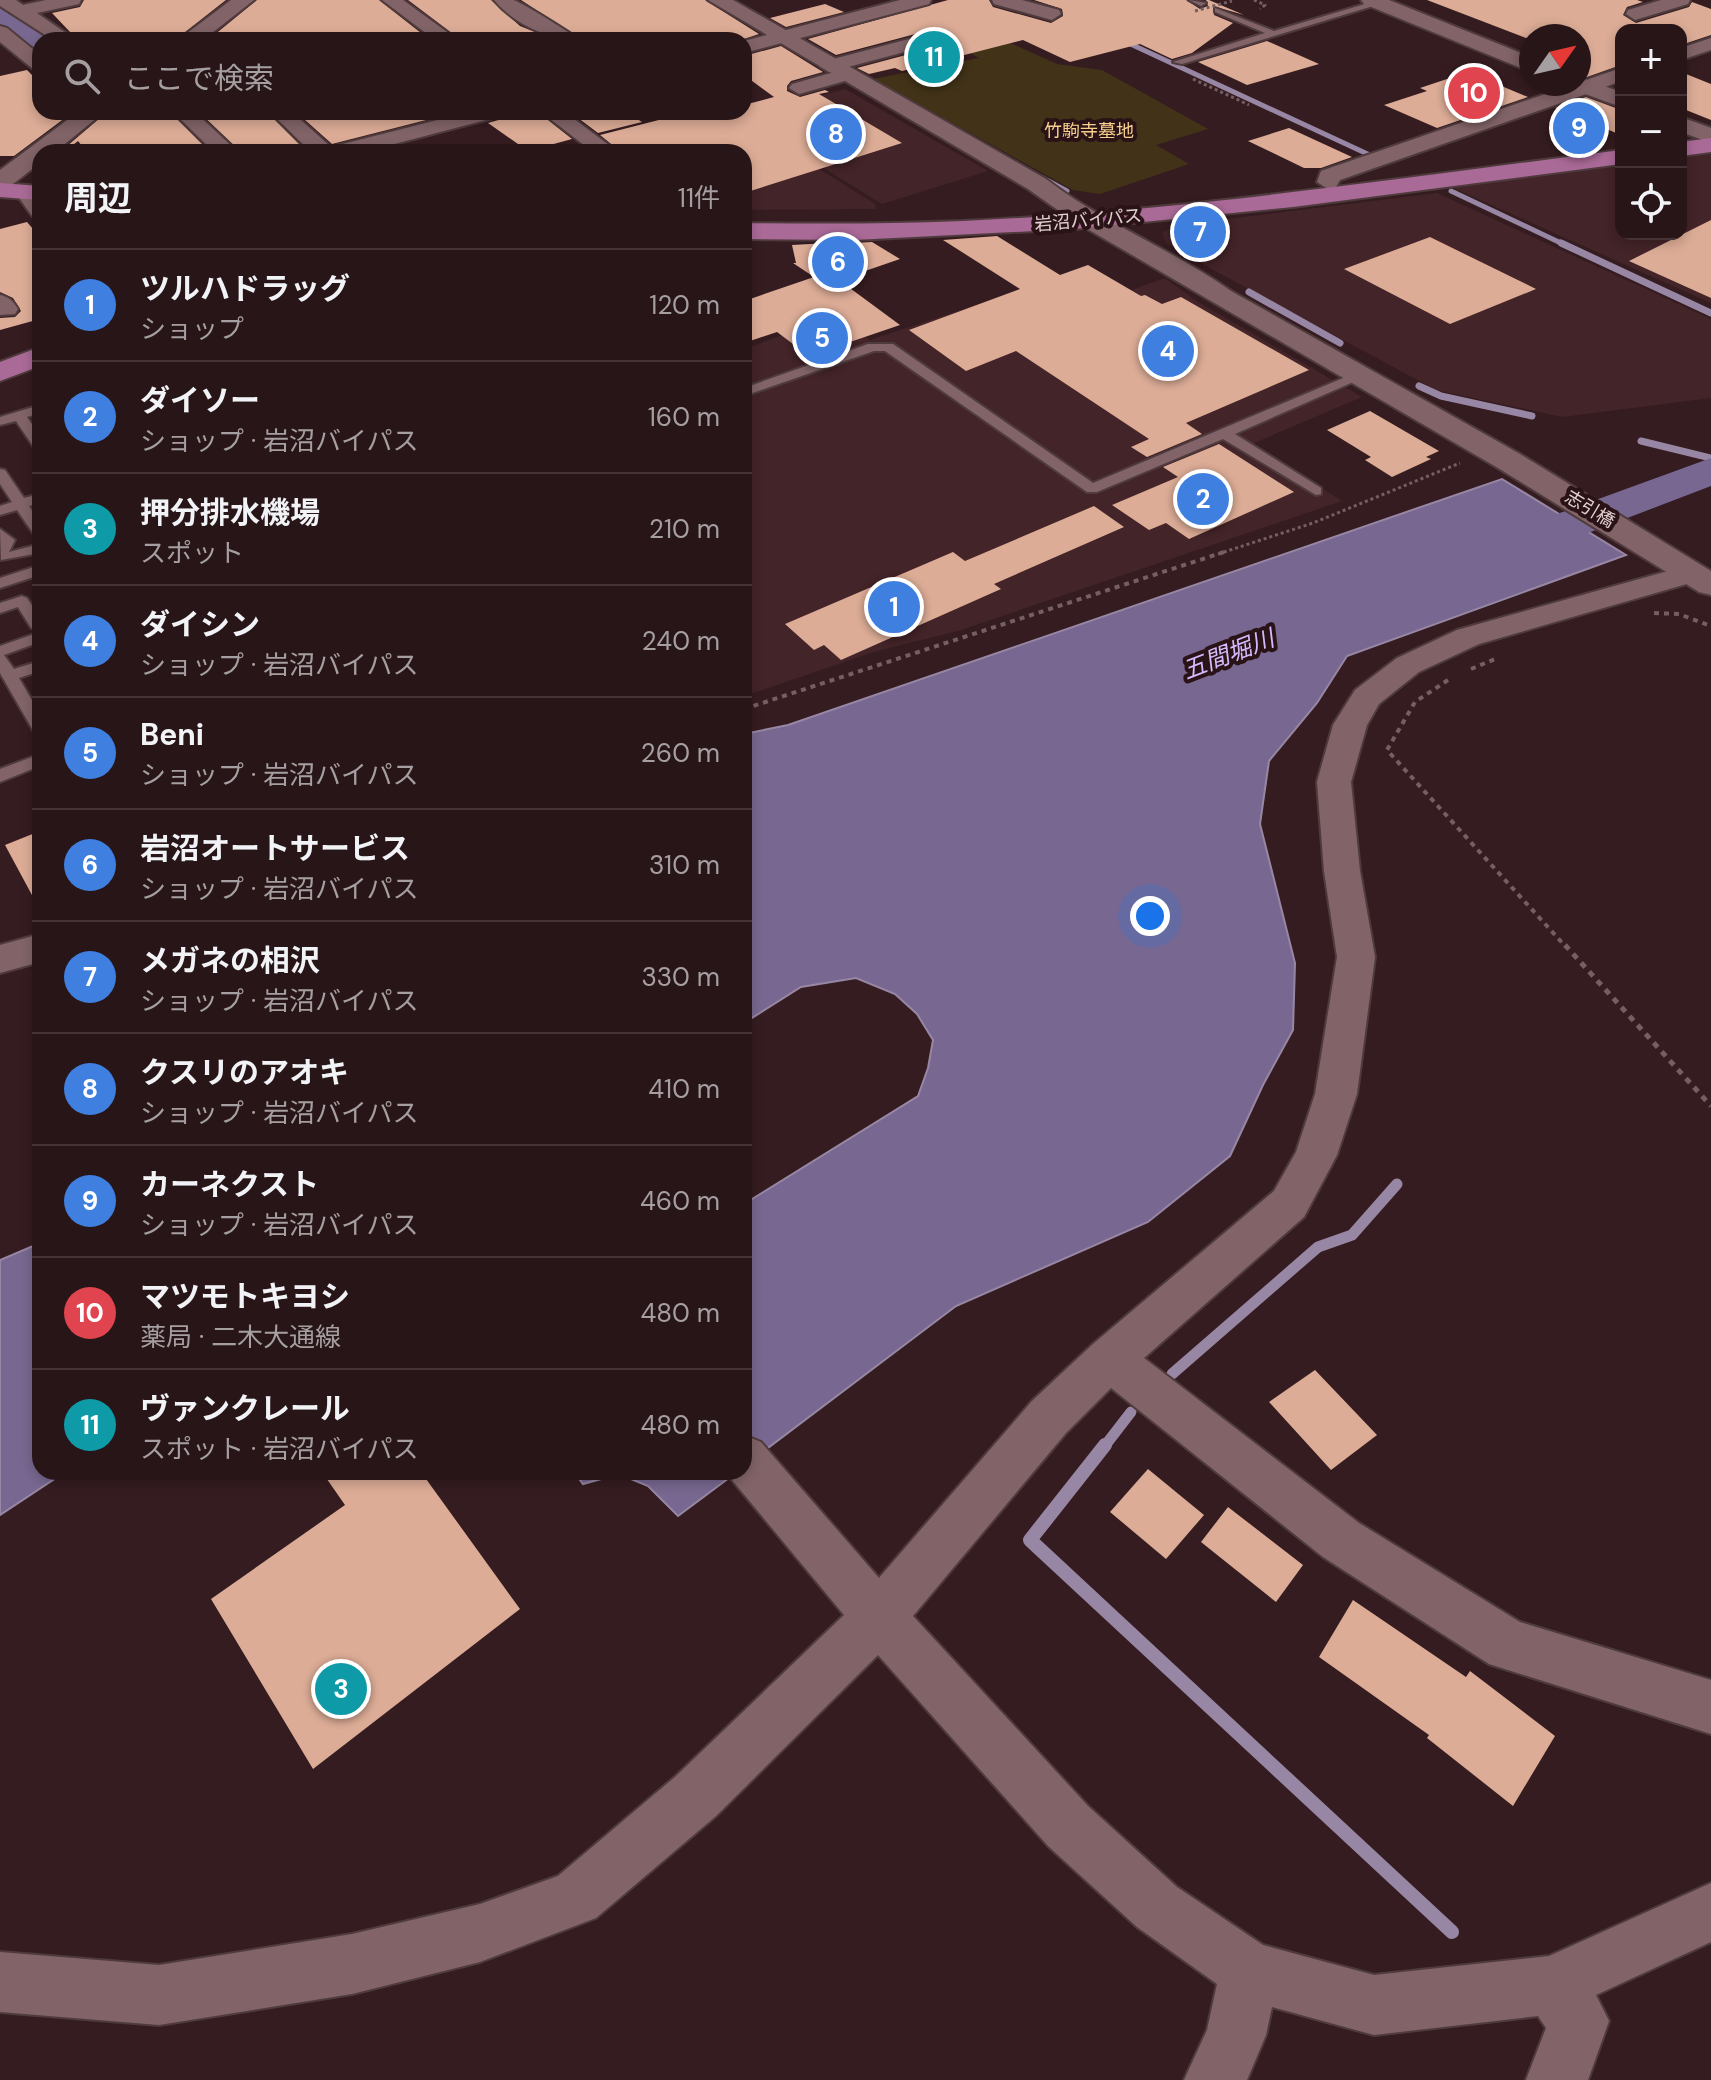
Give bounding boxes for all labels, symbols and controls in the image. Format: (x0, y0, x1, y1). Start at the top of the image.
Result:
north arrow (1519, 24, 1591, 96)
map controls (1615, 24, 1687, 240)
button: + (1615, 24, 1687, 96)
pin: 11 (908, 27, 960, 87)
search box (32, 32, 752, 120)
icon: search (60, 54, 104, 98)
text: ここで検索 (124, 59, 274, 98)
pin: 10 (1448, 63, 1500, 123)
button: − (1615, 96, 1687, 168)
pin: 9 (1553, 98, 1605, 158)
pin: 8 (810, 104, 862, 164)
park label: 竹駒寺墓地 (1044, 119, 1134, 143)
button: locate (1615, 168, 1687, 240)
text: 周辺 (64, 176, 132, 221)
text: 11件 (678, 181, 720, 215)
pin: 7 (1174, 202, 1226, 262)
street label: 岩沼バイパス (1033, 203, 1143, 237)
pin: 6 (812, 232, 864, 292)
text: ツルハドラッグ (140, 269, 350, 308)
text: 1 (85, 288, 95, 322)
text: 120 m (649, 288, 720, 322)
pin: 5 (796, 308, 848, 368)
text: ショップ (140, 312, 244, 346)
pin: 4 (1142, 321, 1194, 381)
text: ダイソー (140, 381, 260, 420)
text: 2 (82, 400, 98, 434)
text: 160 m (648, 400, 720, 434)
text: ショップ · 岩沼バイパス (140, 424, 418, 458)
pin: 2 (1177, 469, 1229, 529)
street label: 志引橋 (1561, 485, 1619, 533)
text: 押分排水機場 (140, 493, 320, 532)
text: 3 (82, 512, 98, 546)
text: 210 m (649, 512, 720, 546)
text: スポット (140, 536, 244, 570)
pin: 1 (868, 577, 920, 637)
text: ダイシン (140, 605, 260, 644)
water label: 五間堀川 (1178, 621, 1281, 686)
text: 4 (82, 624, 98, 658)
text: 240 m (642, 624, 720, 658)
text: ショップ · 岩沼バイパス (140, 648, 418, 682)
text: Beni (140, 715, 204, 754)
text: 5 (82, 736, 98, 770)
text: 260 m (641, 736, 720, 770)
text: ショップ · 岩沼バイパス (140, 758, 418, 792)
text: 岩沼オートサービス (140, 829, 410, 868)
text: 6 (82, 848, 98, 882)
text: 310 m (649, 848, 720, 882)
text: ショップ · 岩沼バイパス (140, 872, 418, 906)
your location (1130, 896, 1170, 936)
text: メガネの相沢 (140, 941, 320, 980)
text: 7 (83, 960, 97, 994)
text: 330 m (641, 960, 720, 994)
text: ショップ · 岩沼バイパス (140, 984, 418, 1018)
text: クスリのアオキ (140, 1053, 349, 1092)
text: 8 (82, 1072, 98, 1106)
text: 410 m (648, 1072, 720, 1106)
text: ショップ · 岩沼バイパス (140, 1096, 418, 1130)
text: カーネクスト (140, 1165, 319, 1204)
text: 9 (82, 1184, 98, 1218)
text: 460 m (640, 1184, 720, 1218)
text: ショップ · 岩沼バイパス (140, 1208, 418, 1242)
text: マツモトキヨシ (140, 1277, 350, 1316)
text: 10 (76, 1296, 104, 1330)
text: 480 m (641, 1296, 720, 1330)
text: 薬局 · 二木大通線 (140, 1320, 341, 1354)
text: ヴァンクレール (140, 1389, 350, 1428)
text: 11 (81, 1408, 99, 1442)
text: 480 m (641, 1408, 720, 1442)
text: スポット · 岩沼バイパス (140, 1432, 418, 1466)
pin: 3 (315, 1659, 367, 1719)

